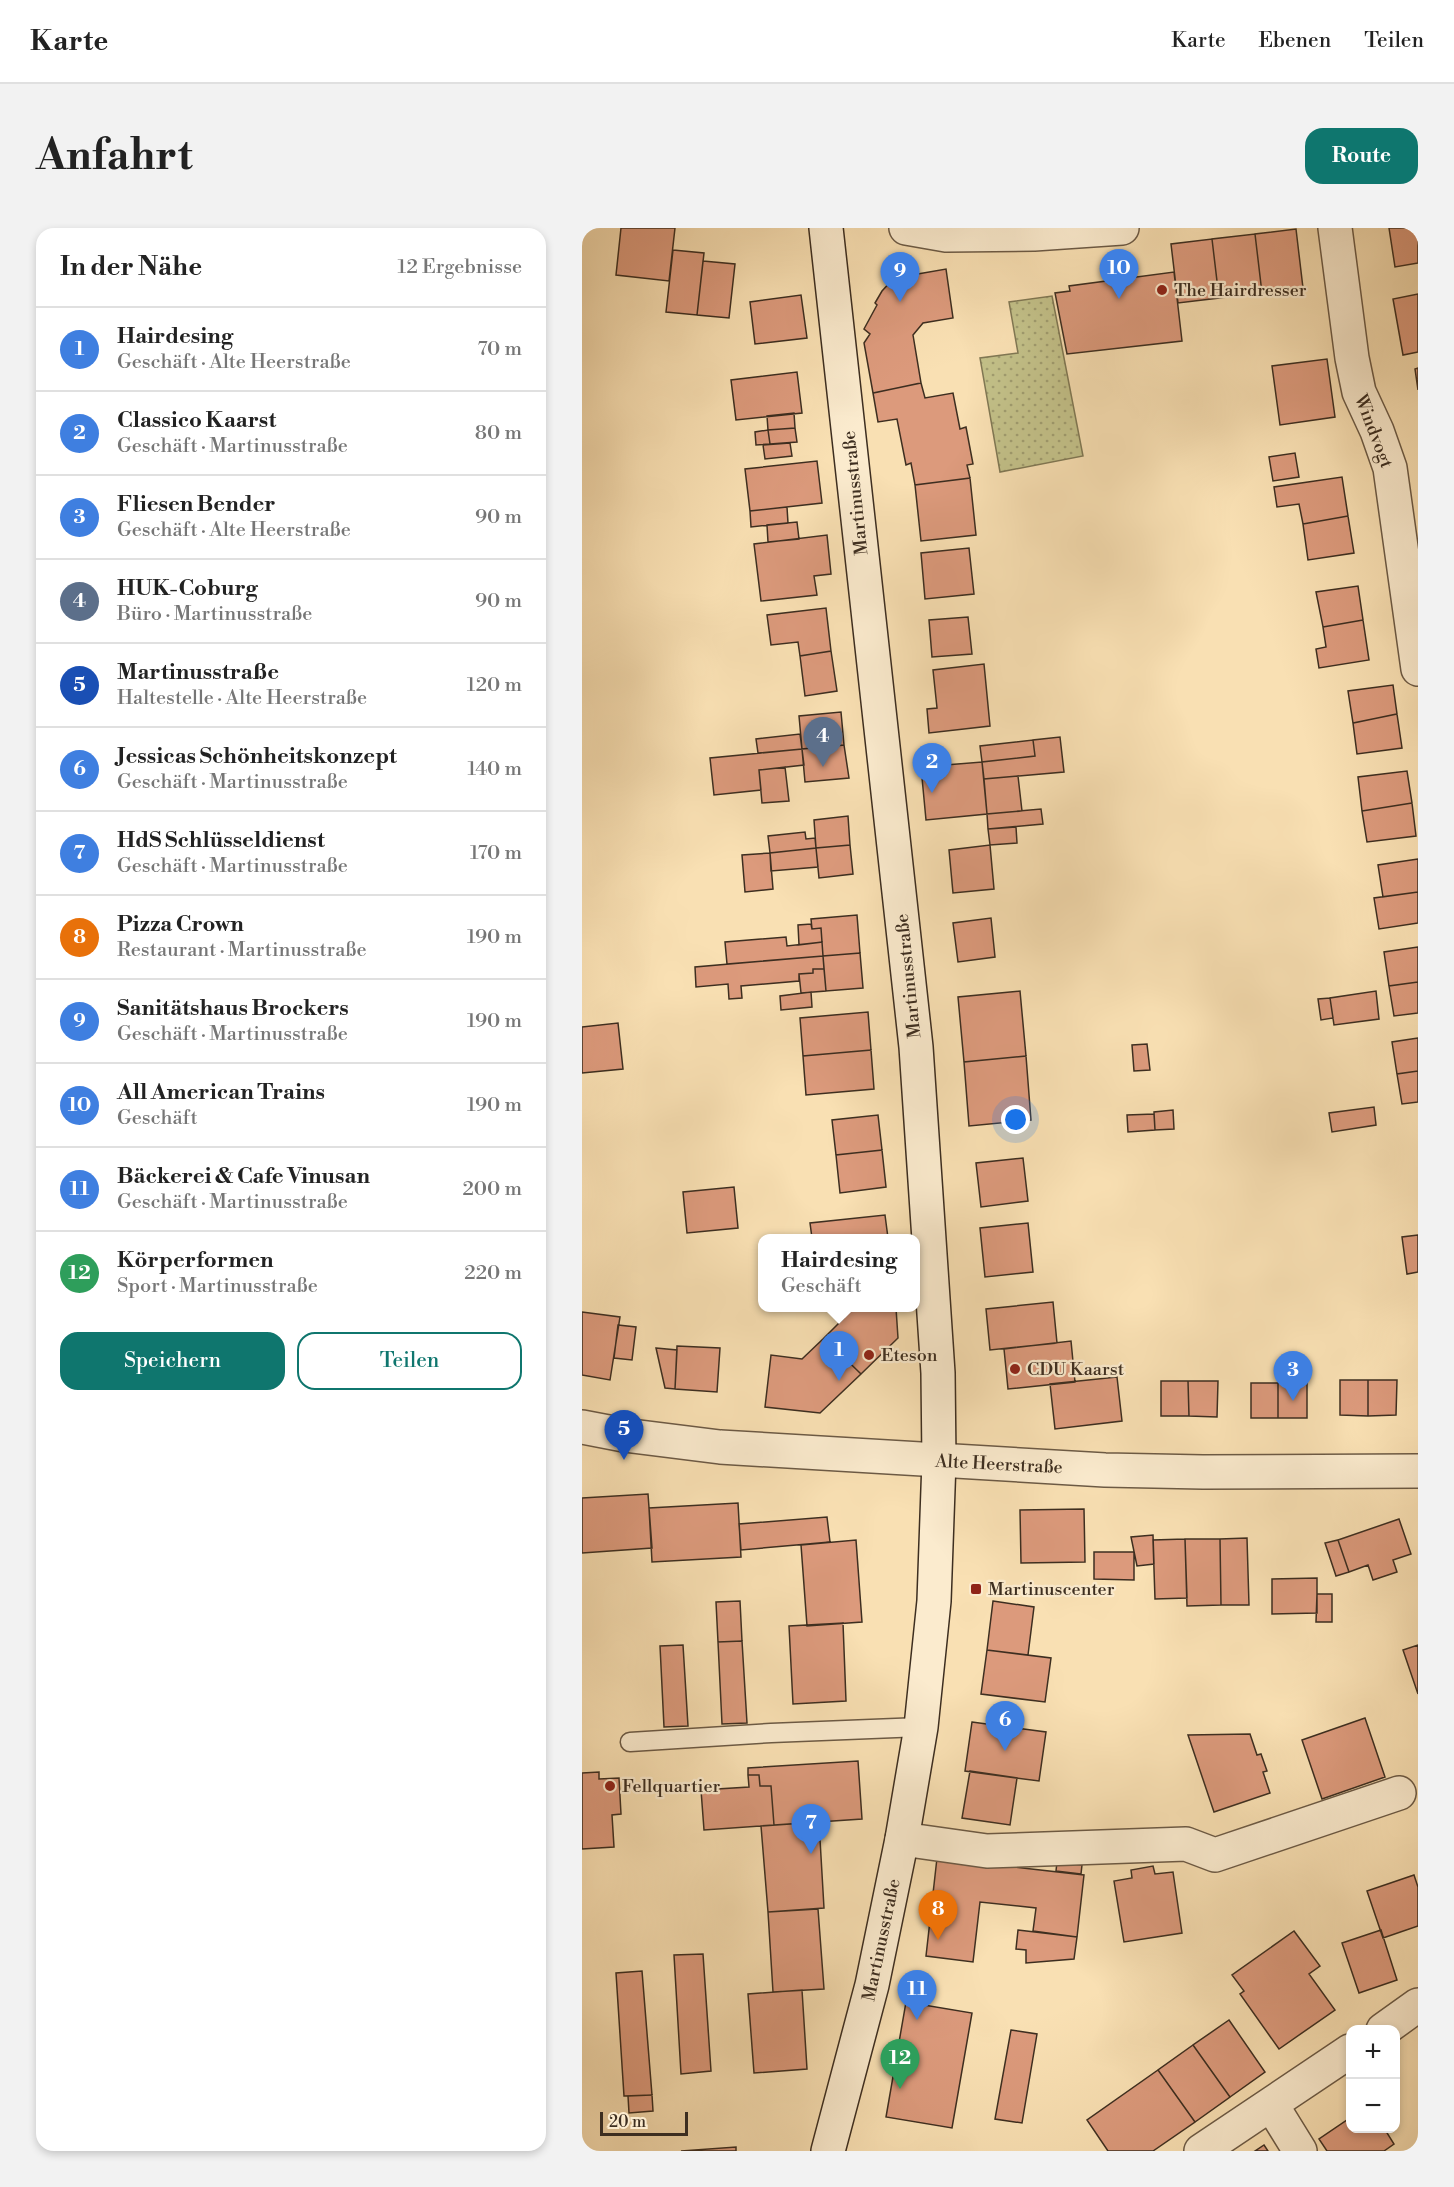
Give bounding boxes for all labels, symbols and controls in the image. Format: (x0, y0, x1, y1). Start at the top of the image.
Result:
text: Karte (30, 24, 108, 59)
text: Karte (1171, 28, 1226, 54)
text: Ebenen (1259, 28, 1331, 54)
text: Teilen (1364, 28, 1424, 54)
button: Route (1305, 128, 1418, 184)
text: Anfahrt (36, 130, 193, 183)
pin: 10 (1100, 250, 1138, 299)
text: In der Nähe (60, 251, 202, 283)
pin: 9 (880, 253, 920, 302)
text: 12 Ergebnisse (397, 255, 522, 280)
place label: The Hairdresser (1174, 279, 1307, 302)
marker: The Hairdresser (1155, 283, 1169, 297)
text: Hairdesing (117, 323, 233, 350)
text: 1 (75, 337, 84, 362)
text: 70 m (478, 337, 522, 362)
text: Geschäft · Alte Heerstraße (117, 350, 351, 375)
street label: Windvogt (1349, 390, 1398, 472)
text: Classico Kaarst (117, 407, 276, 434)
text: 2 (73, 421, 86, 446)
text: 80 m (475, 421, 522, 446)
street label: Martinusstraße (838, 430, 873, 556)
text: Geschäft · Martinusstraße (117, 434, 348, 459)
text: Fliesen Bender (117, 491, 275, 518)
text: 3 (73, 505, 86, 530)
text: 90 m (475, 505, 522, 530)
text: Geschäft · Alte Heerstraße (117, 518, 351, 543)
text: HUK-Coburg (117, 575, 258, 602)
text: 4 (73, 589, 86, 614)
text: 90 m (475, 589, 522, 614)
text: Büro · Martinusstraße (117, 602, 312, 627)
text: Martinusstraße (117, 659, 279, 686)
text: 5 (73, 673, 86, 698)
text: 120 m (467, 673, 522, 698)
text: Haltestelle · Alte Heerstraße (117, 686, 367, 711)
pin: 4 (804, 718, 842, 767)
text: Jessicas Schönheitskonzept (117, 743, 397, 770)
pin: 2 (912, 744, 952, 793)
text: 6 (73, 757, 86, 782)
text: 140 m (467, 757, 522, 782)
text: Geschäft · Martinusstraße (117, 770, 348, 795)
text: HdS Schlüsseldienst (117, 827, 325, 854)
text: 7 (74, 841, 85, 866)
text: 170 m (470, 841, 522, 866)
text: Geschäft · Martinusstraße (117, 854, 348, 879)
text: Pizza Crown (117, 911, 244, 938)
street label: Martinusstraße (891, 913, 926, 1039)
text: 8 (73, 925, 86, 950)
text: 190 m (467, 925, 522, 950)
text: Restaurant · Martinusstraße (117, 938, 367, 963)
text: Sanitätshaus Brockers (117, 995, 349, 1022)
text: 9 (73, 1009, 86, 1034)
text: 190 m (467, 1009, 522, 1034)
text: Geschäft · Martinusstraße (117, 1022, 348, 1047)
text: All American Trains (117, 1079, 325, 1106)
text: 10 (68, 1093, 91, 1118)
text: 190 m (467, 1093, 522, 1118)
your location (1001, 1105, 1030, 1134)
text: Geschäft (117, 1106, 198, 1131)
text: Bäckerei & Cafe Vinusan (117, 1163, 370, 1190)
text: 11 (70, 1177, 89, 1202)
text: 200 m (462, 1177, 522, 1202)
text: Geschäft · Martinusstraße (117, 1190, 348, 1215)
popup (758, 1234, 920, 1312)
text: Körperformen (117, 1247, 274, 1274)
text: Hairdesing (781, 1247, 897, 1274)
text: 12 (68, 1261, 91, 1286)
text: 220 m (464, 1261, 522, 1286)
text: Sport · Martinusstraße (117, 1274, 318, 1299)
text: Geschäft (781, 1274, 862, 1299)
button: Speichern (60, 1332, 285, 1390)
button: Teilen (297, 1332, 522, 1390)
pin: 1 (820, 1332, 858, 1381)
place label: Eteson (881, 1344, 938, 1367)
marker: Eteson (862, 1348, 876, 1362)
pin: 3 (1274, 1352, 1312, 1401)
place label: CDU Kaarst (1027, 1358, 1125, 1381)
marker: CDU Kaarst (1008, 1362, 1022, 1376)
pin: 5 (604, 1410, 644, 1460)
street label: Alte Heerstraße (934, 1450, 1063, 1479)
place label: Martinuscenter (988, 1578, 1115, 1601)
marker: Martinuscenter (969, 1582, 983, 1596)
pin: 6 (986, 1702, 1024, 1751)
place label: Fellquartier (622, 1775, 721, 1798)
marker: Fellquartier (603, 1779, 617, 1793)
pin: 7 (792, 1804, 830, 1854)
street label: Martinusstraße (857, 1877, 906, 2004)
pin: 8 (918, 1890, 958, 1940)
pin: 11 (898, 1970, 936, 2020)
map controls (1346, 2025, 1400, 2133)
button: + (1346, 2025, 1400, 2079)
pin: 12 (880, 2040, 920, 2089)
button: − (1346, 2079, 1400, 2133)
scale bar (600, 2109, 688, 2136)
text: 20 m (609, 2112, 646, 2132)

